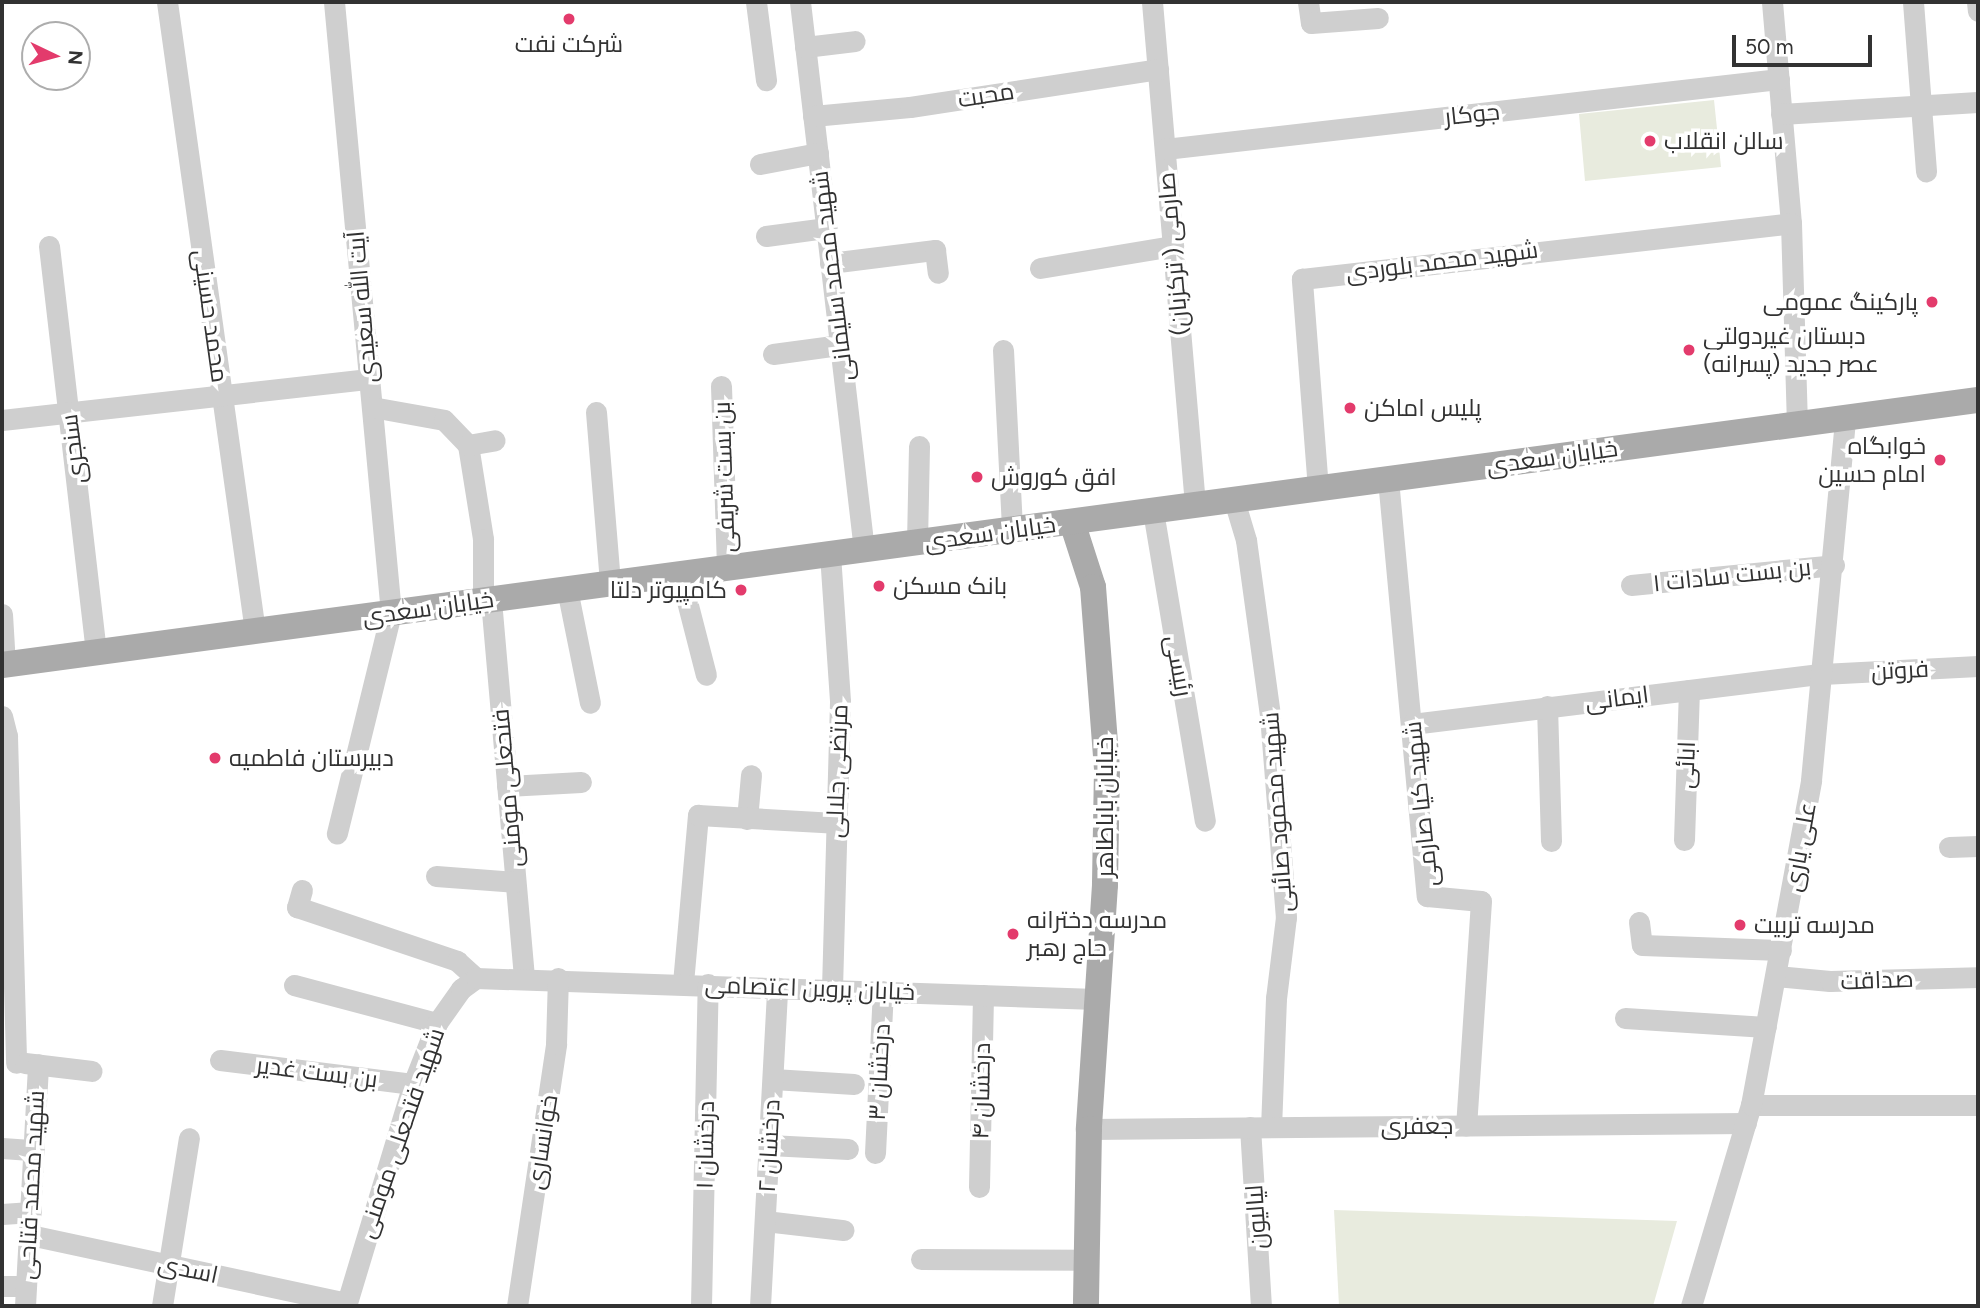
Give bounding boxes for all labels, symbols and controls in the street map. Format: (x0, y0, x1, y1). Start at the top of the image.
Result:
marker: شرکت نفت (561, 11, 577, 27)
north arrow (21, 21, 91, 91)
scale bar (1735, 21, 1875, 65)
place label: شرکت نفت (515, 30, 623, 58)
text: 50 m (1745, 34, 1794, 59)
text: N (63, 49, 88, 66)
street label: محبت (956, 76, 1016, 114)
street label: جوکار (1443, 97, 1501, 131)
place label: سالن انقلاب (1664, 127, 1783, 155)
marker: سالن انقلاب (1642, 133, 1658, 149)
street label: شهید محمد سلیمانی (805, 169, 859, 383)
street label: صارمی ( ترکزبان) (1152, 171, 1194, 337)
street label: آیت الله سعیدی (341, 230, 383, 384)
street label: شهید محمد بلوردی (1344, 235, 1540, 287)
street label: محمد حسینی (187, 248, 235, 384)
place label: پارکینگ عمومی (1763, 288, 1918, 316)
marker: پارکینگ عمومی (1924, 294, 1940, 310)
place label: دبستان غیردولتی عصر جدید (پسرانه) (1703, 322, 1879, 378)
marker: دبستان غیردولتی عصر جدید (پسرانه) (1681, 342, 1697, 358)
place label: پلیس اماکن (1364, 394, 1481, 422)
marker: پلیس اماکن (1342, 400, 1358, 416)
street label: بن بست شریفی (707, 401, 741, 553)
street label: سنجری (54, 412, 92, 486)
place label: خوابگاه امام حسین (1818, 432, 1926, 488)
street label: خیابان سعدی (1484, 434, 1620, 480)
marker: خوابگاه امام حسین (1932, 452, 1948, 468)
place label: افق کوروش (991, 463, 1117, 491)
marker: افق کوروش (969, 469, 985, 485)
street label: خیابان سعدی (922, 510, 1058, 556)
street label: بن بست سادات ۱ (1651, 552, 1813, 598)
place label: بانک مسکن (893, 572, 1007, 600)
place label: کامپیوتر دلتا (610, 576, 727, 604)
marker: بانک مسکن (871, 578, 887, 594)
marker: کامپیوتر دلتا (733, 582, 749, 598)
street label: خیابان سعدی (360, 585, 496, 631)
street label: رئیسی (1159, 633, 1199, 699)
street label: فروتن (1870, 654, 1930, 686)
street label: ایمانی (1584, 680, 1650, 716)
street label: مرتضی جلالی (820, 704, 854, 838)
street label: فتحعلی مومنی (486, 708, 528, 868)
street label: شهید محمود صائبی (1256, 711, 1298, 913)
street label: شهید کیا صارمی (1398, 720, 1444, 888)
street label: خیابان باباطاهر (1091, 736, 1119, 878)
street label: ابائی (1671, 741, 1701, 789)
place label: دبیرستان فاطمیه (229, 744, 394, 772)
marker: دبیرستان فاطمیه (207, 750, 223, 766)
street label: علی یاری (1778, 800, 1822, 894)
place label: مدرسه دخترانه حاج رهبر (1027, 906, 1167, 962)
place label: مدرسه تربیت (1754, 911, 1875, 939)
marker: مدرسه تربیت (1732, 917, 1748, 933)
marker: مدرسه دخترانه حاج رهبر (1005, 926, 1021, 942)
street label: صداقت (1840, 964, 1914, 996)
street label: خیابان پروین اعتصامی (704, 970, 916, 1006)
street label: درخشان ۳ (862, 1023, 896, 1121)
street label: شهید فتحعلی مومنی (352, 1024, 450, 1242)
street label: درخشان ۴ (966, 1042, 996, 1140)
street label: بن بست غدیر (255, 1050, 379, 1094)
street label: شهید محمد فتاحی (12, 1090, 50, 1280)
street label: خوانساری (520, 1093, 564, 1191)
street label: درخشان ۲ (752, 1099, 786, 1193)
street label: درخشان ۱ (690, 1101, 720, 1189)
street label: جعفری (1381, 1112, 1453, 1140)
street label: لیالیون (1239, 1184, 1273, 1250)
street label: اسدی (155, 1249, 221, 1289)

